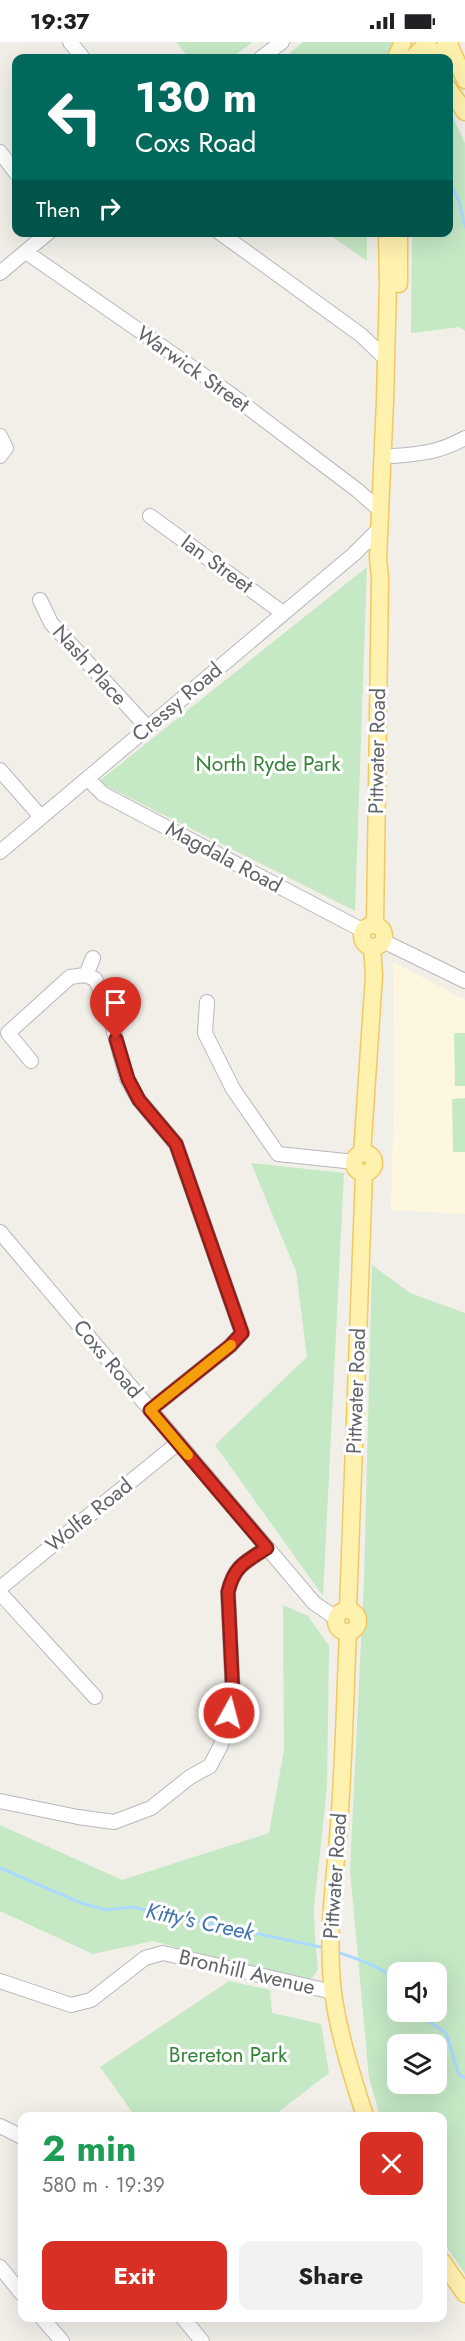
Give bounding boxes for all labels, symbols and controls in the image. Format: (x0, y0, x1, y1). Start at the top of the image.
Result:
text: 19:37 (30, 5, 90, 37)
text: 130 m (135, 67, 257, 128)
icon: left (36, 78, 114, 156)
text: Coxs Road (135, 123, 256, 162)
icon: right (93, 192, 126, 225)
text: Then (36, 193, 81, 225)
street label: Warwick Street (130, 319, 256, 419)
street label: Ian Street (175, 528, 259, 600)
street label: Nash Place (46, 618, 135, 712)
street label: Cressy Road (125, 655, 229, 749)
street label: Pittwater Road (361, 688, 393, 814)
park label: North Ryde Park (196, 749, 341, 779)
street label: Magdala Road (161, 814, 287, 900)
pin (90, 977, 141, 1039)
icon: arrive (99, 986, 132, 1019)
street label: Coxs Road (66, 1313, 150, 1405)
street label: Pittwater Road (339, 1327, 373, 1455)
street label: Wolfe Road (39, 1471, 139, 1559)
position arrow (197, 1681, 261, 1745)
street label: Pittwater Road (316, 1812, 354, 1940)
water label: Kitty's Creek (143, 1894, 258, 1948)
street label: Bronhill Avenue (176, 1942, 318, 2002)
map controls (387, 1962, 447, 2094)
button: sound (387, 1962, 447, 2022)
button: layers (387, 2034, 447, 2094)
park label: Brereton Park (169, 2040, 288, 2070)
text: 2 min (42, 2122, 137, 2174)
button: close (360, 2132, 423, 2195)
text: 580 m · 19:39 (42, 2171, 165, 2200)
button: Exit (42, 2241, 227, 2310)
button: Share (239, 2241, 423, 2310)

